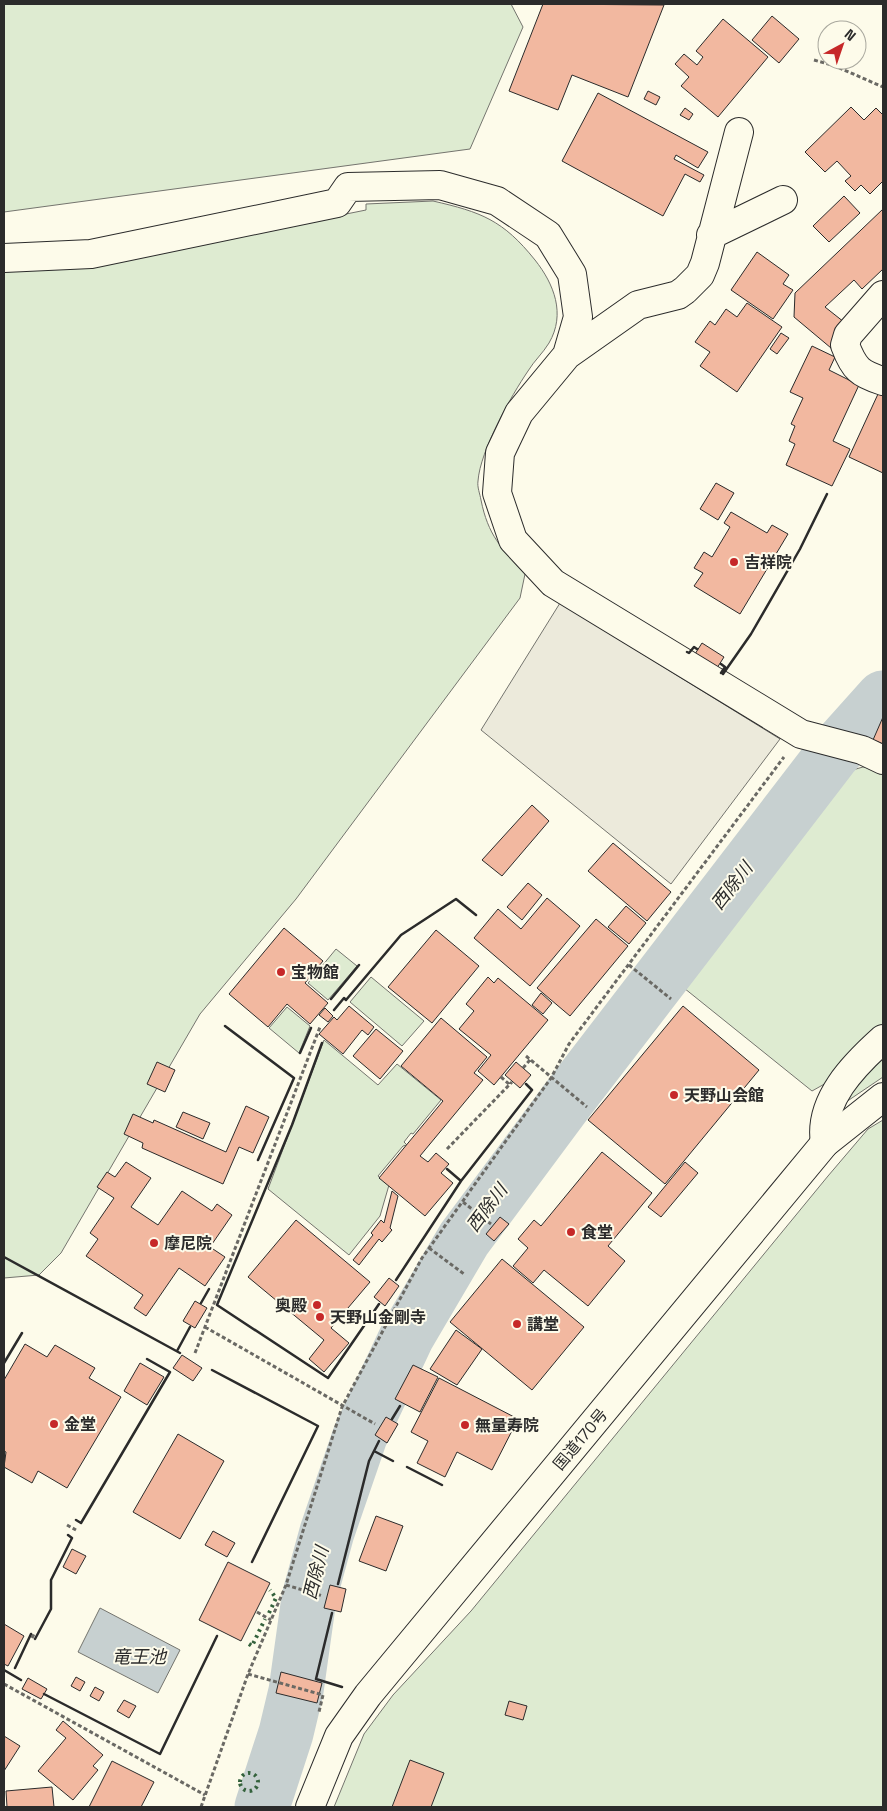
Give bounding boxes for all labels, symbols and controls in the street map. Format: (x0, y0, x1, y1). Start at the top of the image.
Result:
north arrow (817, 20, 867, 70)
text: N (841, 25, 860, 45)
place label: 吉祥院 (744, 552, 792, 573)
marker: 吉祥院 (728, 556, 740, 568)
water label: 西除川 (706, 856, 759, 914)
place label: 宝物館 (291, 962, 339, 983)
marker: 宝物館 (275, 966, 287, 978)
place label: 天野山会館 (684, 1085, 764, 1106)
marker: 天野山会館 (668, 1089, 680, 1101)
water label: 西除川 (461, 1178, 513, 1236)
place label: 食堂 (581, 1222, 613, 1243)
marker: 食堂 (565, 1226, 577, 1238)
place label: 摩尼院 (164, 1233, 212, 1254)
marker: 摩尼院 (148, 1237, 160, 1249)
place label: 奥殿 (275, 1295, 307, 1316)
marker: 奥殿 (311, 1299, 323, 1311)
place label: 天野山金剛寺 (330, 1307, 426, 1328)
marker: 天野山金剛寺 (314, 1311, 326, 1323)
place label: 講堂 (527, 1314, 559, 1335)
marker: 講堂 (511, 1318, 523, 1330)
street label: 国道170号 (549, 1404, 612, 1474)
place label: 金堂 (64, 1414, 96, 1435)
place label: 無量寿院 (475, 1415, 539, 1436)
marker: 金堂 (48, 1418, 60, 1430)
marker: 無量寿院 (459, 1419, 471, 1431)
water label: 西除川 (298, 1542, 334, 1602)
water label: 竜王池 (112, 1645, 168, 1668)

